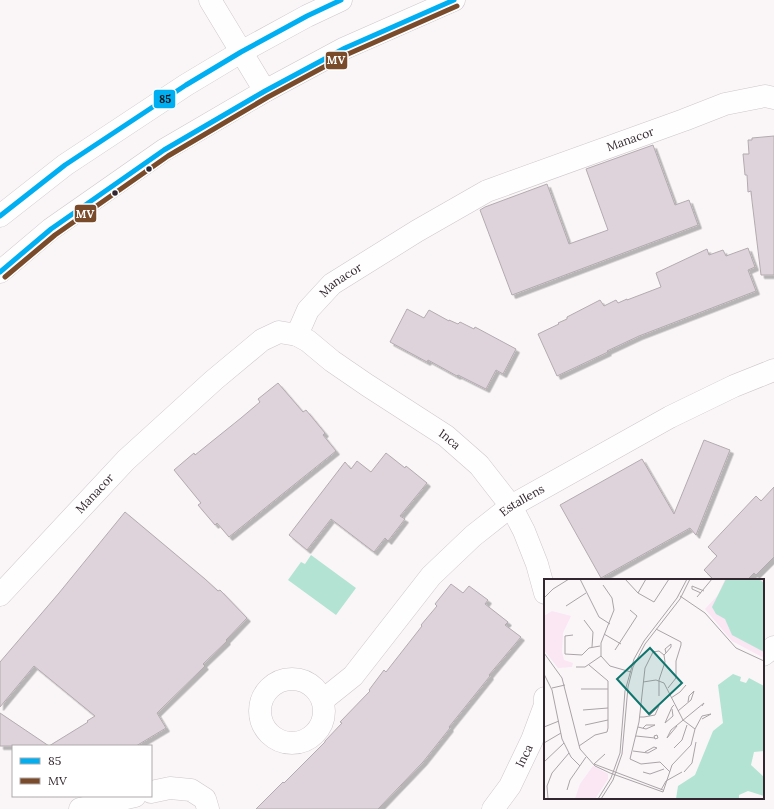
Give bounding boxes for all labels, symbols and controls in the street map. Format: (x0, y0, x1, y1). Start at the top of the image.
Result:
line badge: MV (325, 51, 348, 70)
text: MV (327, 53, 345, 67)
line badge: 85 (153, 89, 176, 109)
text: 85 (159, 92, 171, 106)
street label: Manacor (604, 123, 657, 154)
unlabelled marker (144, 164, 154, 174)
unlabelled marker (110, 188, 120, 198)
line badge: MV (74, 204, 97, 223)
text: MV (76, 207, 94, 221)
street label: Manacor (316, 259, 365, 300)
street label: Inca (436, 425, 464, 452)
street label: Manacor (72, 469, 117, 516)
street label: Estallens (496, 481, 547, 519)
inset map (544, 579, 764, 799)
street label: Inca (512, 742, 536, 770)
legend (12, 745, 152, 797)
text: 85 (48, 753, 61, 768)
text: MV (48, 773, 68, 788)

